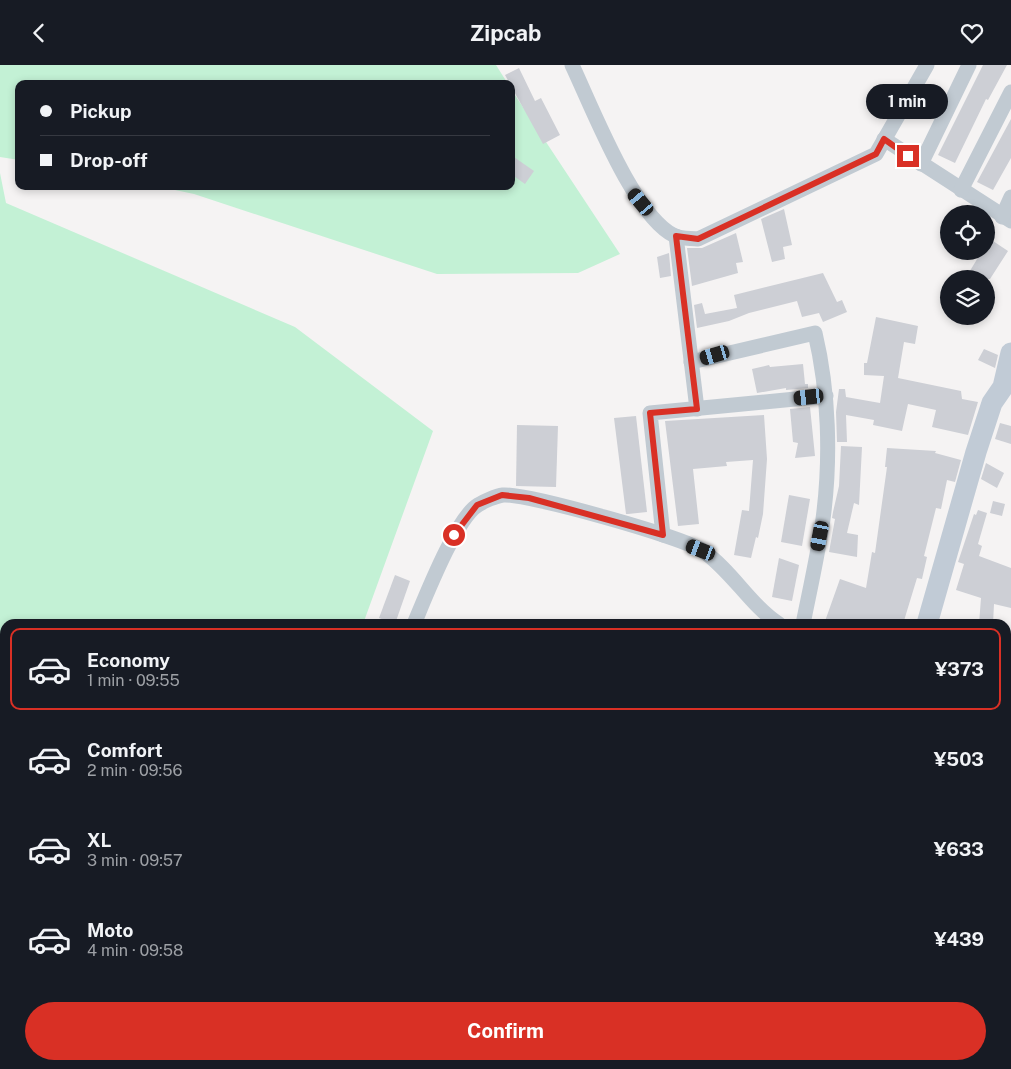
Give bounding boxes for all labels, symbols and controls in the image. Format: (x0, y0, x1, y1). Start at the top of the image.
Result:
icon: back (25, 19, 53, 47)
icon: heart (958, 19, 986, 47)
text: Zipcab (470, 20, 541, 46)
callout: 1 min (867, 83, 949, 119)
text: 1 min (888, 92, 926, 111)
text: Pickup (70, 100, 132, 122)
route end (897, 145, 919, 167)
text: Drop-off (70, 149, 147, 171)
car (625, 186, 656, 218)
map controls (940, 205, 995, 325)
button: locate (940, 205, 995, 260)
button: layers (940, 270, 995, 325)
car (698, 344, 731, 366)
car (793, 388, 824, 406)
car (809, 520, 830, 552)
route start (443, 524, 465, 546)
car (684, 538, 717, 562)
icon: car (27, 647, 72, 692)
text: Economy (87, 649, 170, 671)
text: ¥373 (935, 658, 984, 680)
text: 1 min · 09:55 (87, 671, 180, 690)
icon: car (27, 737, 72, 782)
text: Comfort (87, 739, 163, 761)
text: ¥503 (934, 748, 984, 770)
text: 2 min · 09:56 (87, 761, 182, 780)
icon: car (27, 827, 72, 872)
text: XL (87, 829, 112, 851)
text: ¥633 (934, 838, 984, 860)
text: 3 min · 09:57 (87, 851, 183, 870)
icon: car (27, 917, 72, 962)
text: Moto (87, 919, 133, 941)
text: ¥439 (934, 928, 984, 950)
text: 4 min · 09:58 (87, 941, 183, 960)
button: Confirm (25, 1002, 986, 1060)

